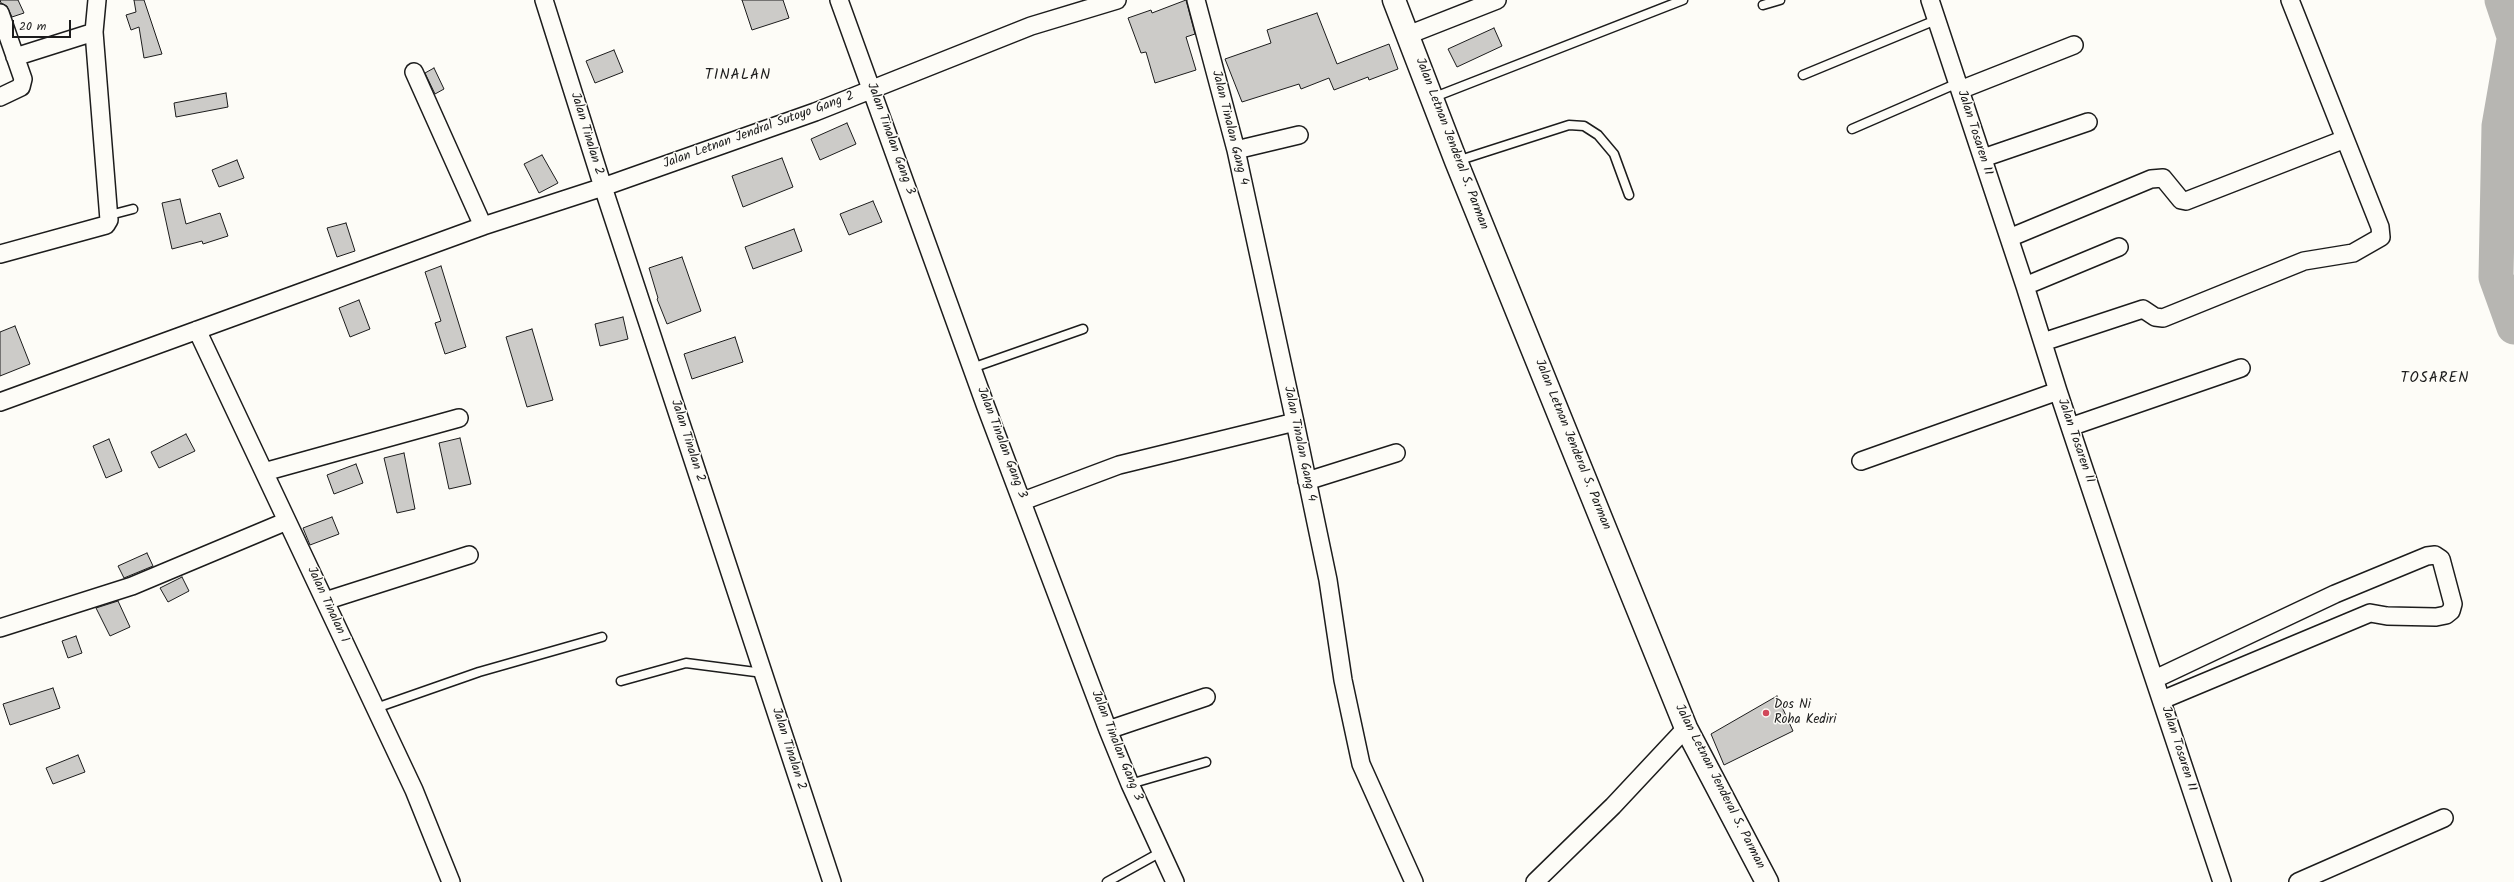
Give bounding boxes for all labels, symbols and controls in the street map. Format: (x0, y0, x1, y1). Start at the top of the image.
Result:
scale bar (14, 12, 73, 38)
text: 20 m (19, 17, 46, 36)
street label: Jalan Letnan Jenderal S. Parman (1411, 56, 1491, 232)
district label: TINALAN (705, 67, 771, 85)
street label: Jalan Tinalan Gang 4 (1207, 69, 1251, 187)
street label: Jalan Tinalan Gang 3 (863, 81, 917, 197)
street label: Jalan Letnan Jendral Sutoyo Gang 2 (661, 89, 857, 173)
street label: Jalan Tosaren II (1953, 89, 1995, 177)
street label: Jalan Tinalan 2 (566, 91, 606, 177)
street label: Jalan Letnan Jenderal S. Parman (1531, 357, 1613, 533)
district label: TOSAREN (2401, 370, 2469, 388)
street label: Jalan Tinalan Gang 3 (973, 385, 1029, 501)
street label: Jalan Tinalan Gang 4 (1279, 385, 1319, 503)
street label: Jalan Tosaren II (2053, 397, 2097, 485)
street label: Jalan Tinalan 2 (666, 398, 708, 484)
street label: Jalan Tinalan 1 (303, 564, 351, 646)
street label: Jalan Tinalan Gang 3 (1087, 688, 1145, 804)
place label: Dos Ni Roha Kediri (1774, 698, 1836, 729)
street label: Jalan Letnan Jenderal S. Parman (1671, 702, 1767, 872)
street label: Jalan Tosaren II (2157, 705, 2199, 793)
street label: Jalan Tinalan 2 (767, 706, 809, 792)
marker: Dos Ni Roha Kediri (1761, 708, 1771, 718)

